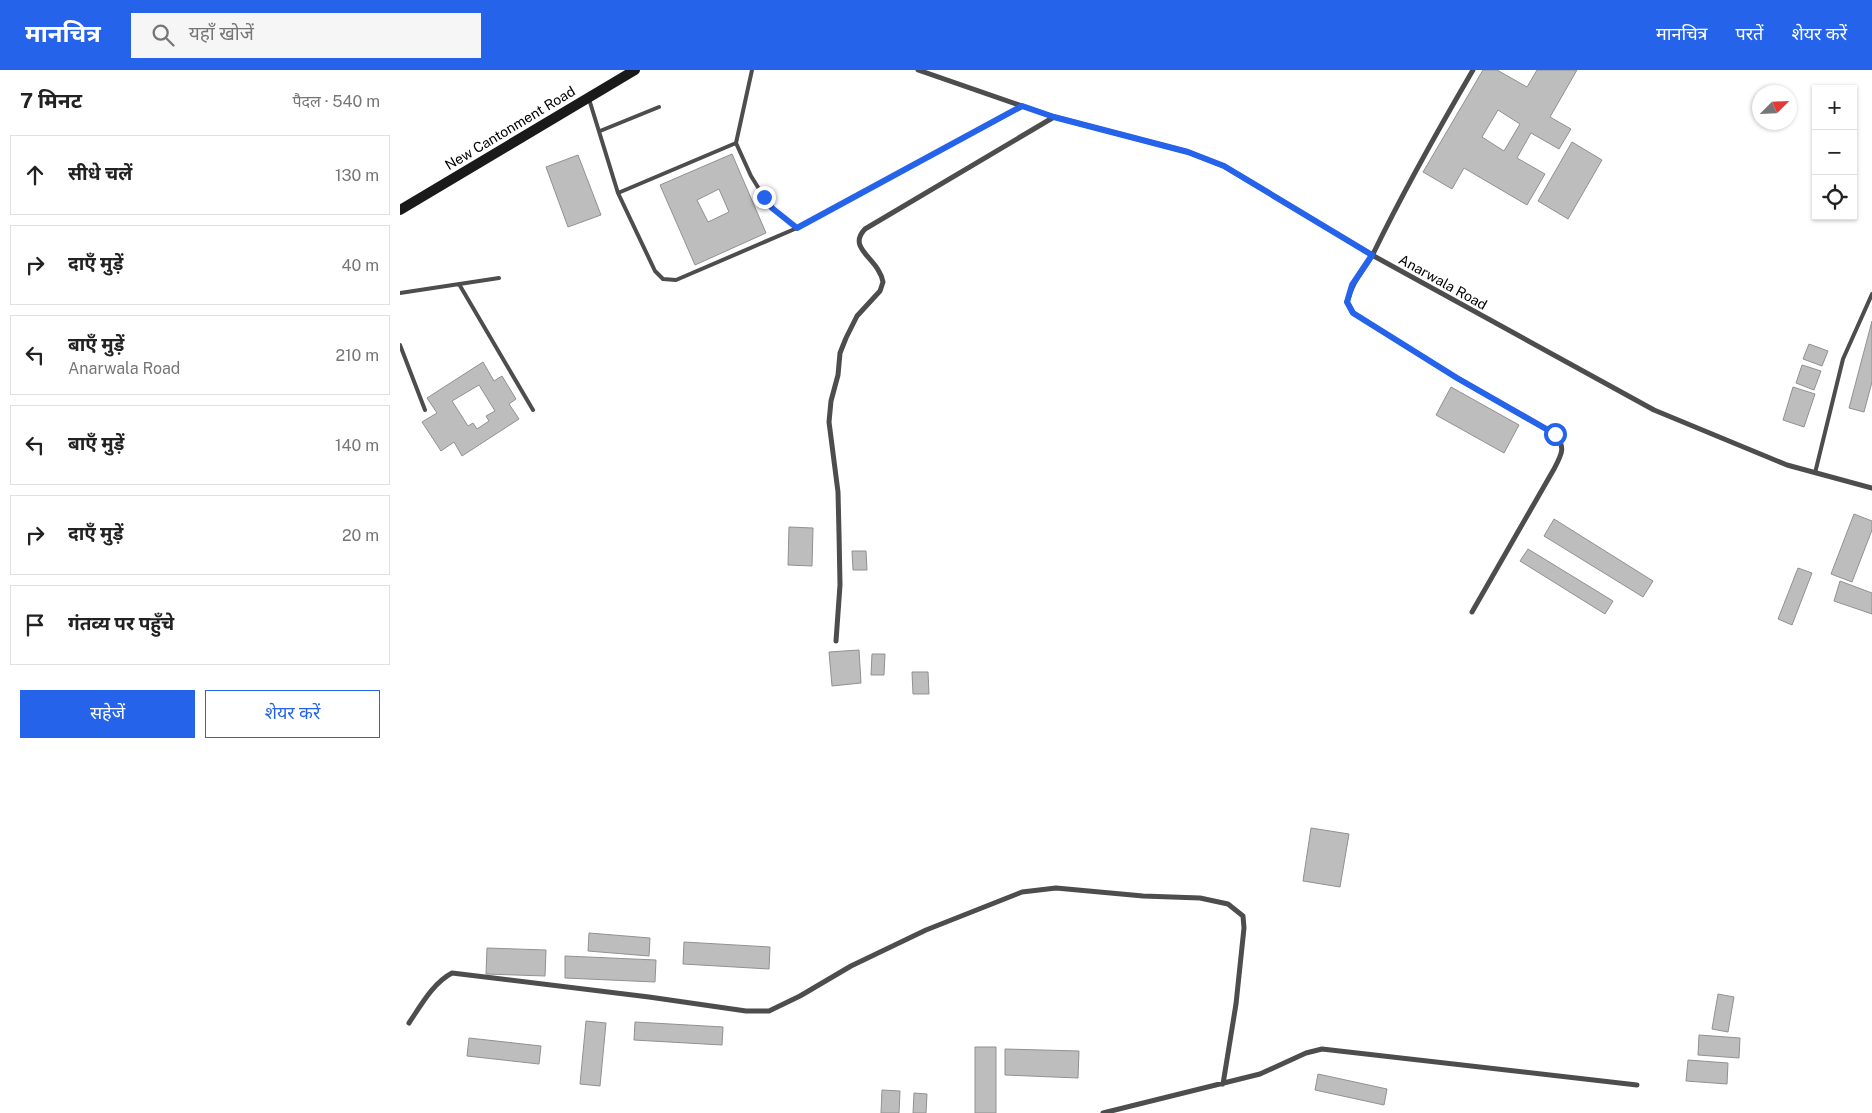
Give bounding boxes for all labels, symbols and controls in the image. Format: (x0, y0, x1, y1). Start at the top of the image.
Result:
search box (131, 13, 481, 58)
text: मानचित्र (25, 19, 101, 47)
icon: search (149, 21, 177, 49)
text: यहाँ खोजें (189, 22, 254, 44)
text: मानचित्र (1656, 23, 1708, 44)
text: परतें (1736, 23, 1763, 44)
text: शेयर करें (1791, 23, 1847, 44)
street label: New Cantonment Road (442, 83, 578, 173)
north arrow (1752, 85, 1797, 130)
map controls (1812, 85, 1857, 220)
button: + (1812, 85, 1857, 130)
text: 7 मिनट (20, 88, 82, 113)
text: पैदल · 540 m (292, 92, 380, 111)
button: − (1812, 130, 1857, 175)
icon: ahead (21, 161, 49, 189)
text: सीधे चलें (68, 162, 132, 184)
text: 130 m (335, 166, 379, 185)
button: locate (1812, 175, 1857, 220)
route end (753, 186, 776, 209)
icon: right (21, 251, 49, 279)
street label: Anarwala Road (1396, 251, 1490, 313)
text: दाएँ मुड़ें (68, 252, 123, 274)
text: 40 m (341, 256, 379, 275)
text: बाएँ मुड़ें (68, 333, 124, 355)
icon: left (21, 341, 49, 369)
text: 210 m (335, 346, 379, 365)
text: Anarwala Road (68, 359, 180, 378)
route start (1544, 423, 1567, 446)
icon: left (21, 431, 49, 459)
text: बाएँ मुड़ें (68, 432, 124, 454)
text: 140 m (335, 436, 379, 455)
icon: right (21, 521, 49, 549)
text: दाएँ मुड़ें (68, 522, 123, 544)
text: 20 m (342, 526, 379, 545)
icon: arrive (21, 611, 49, 639)
text: गंतव्य पर पहुँचे (68, 612, 174, 634)
button: सहेजें (20, 690, 195, 738)
button: शेयर करें (205, 690, 380, 738)

